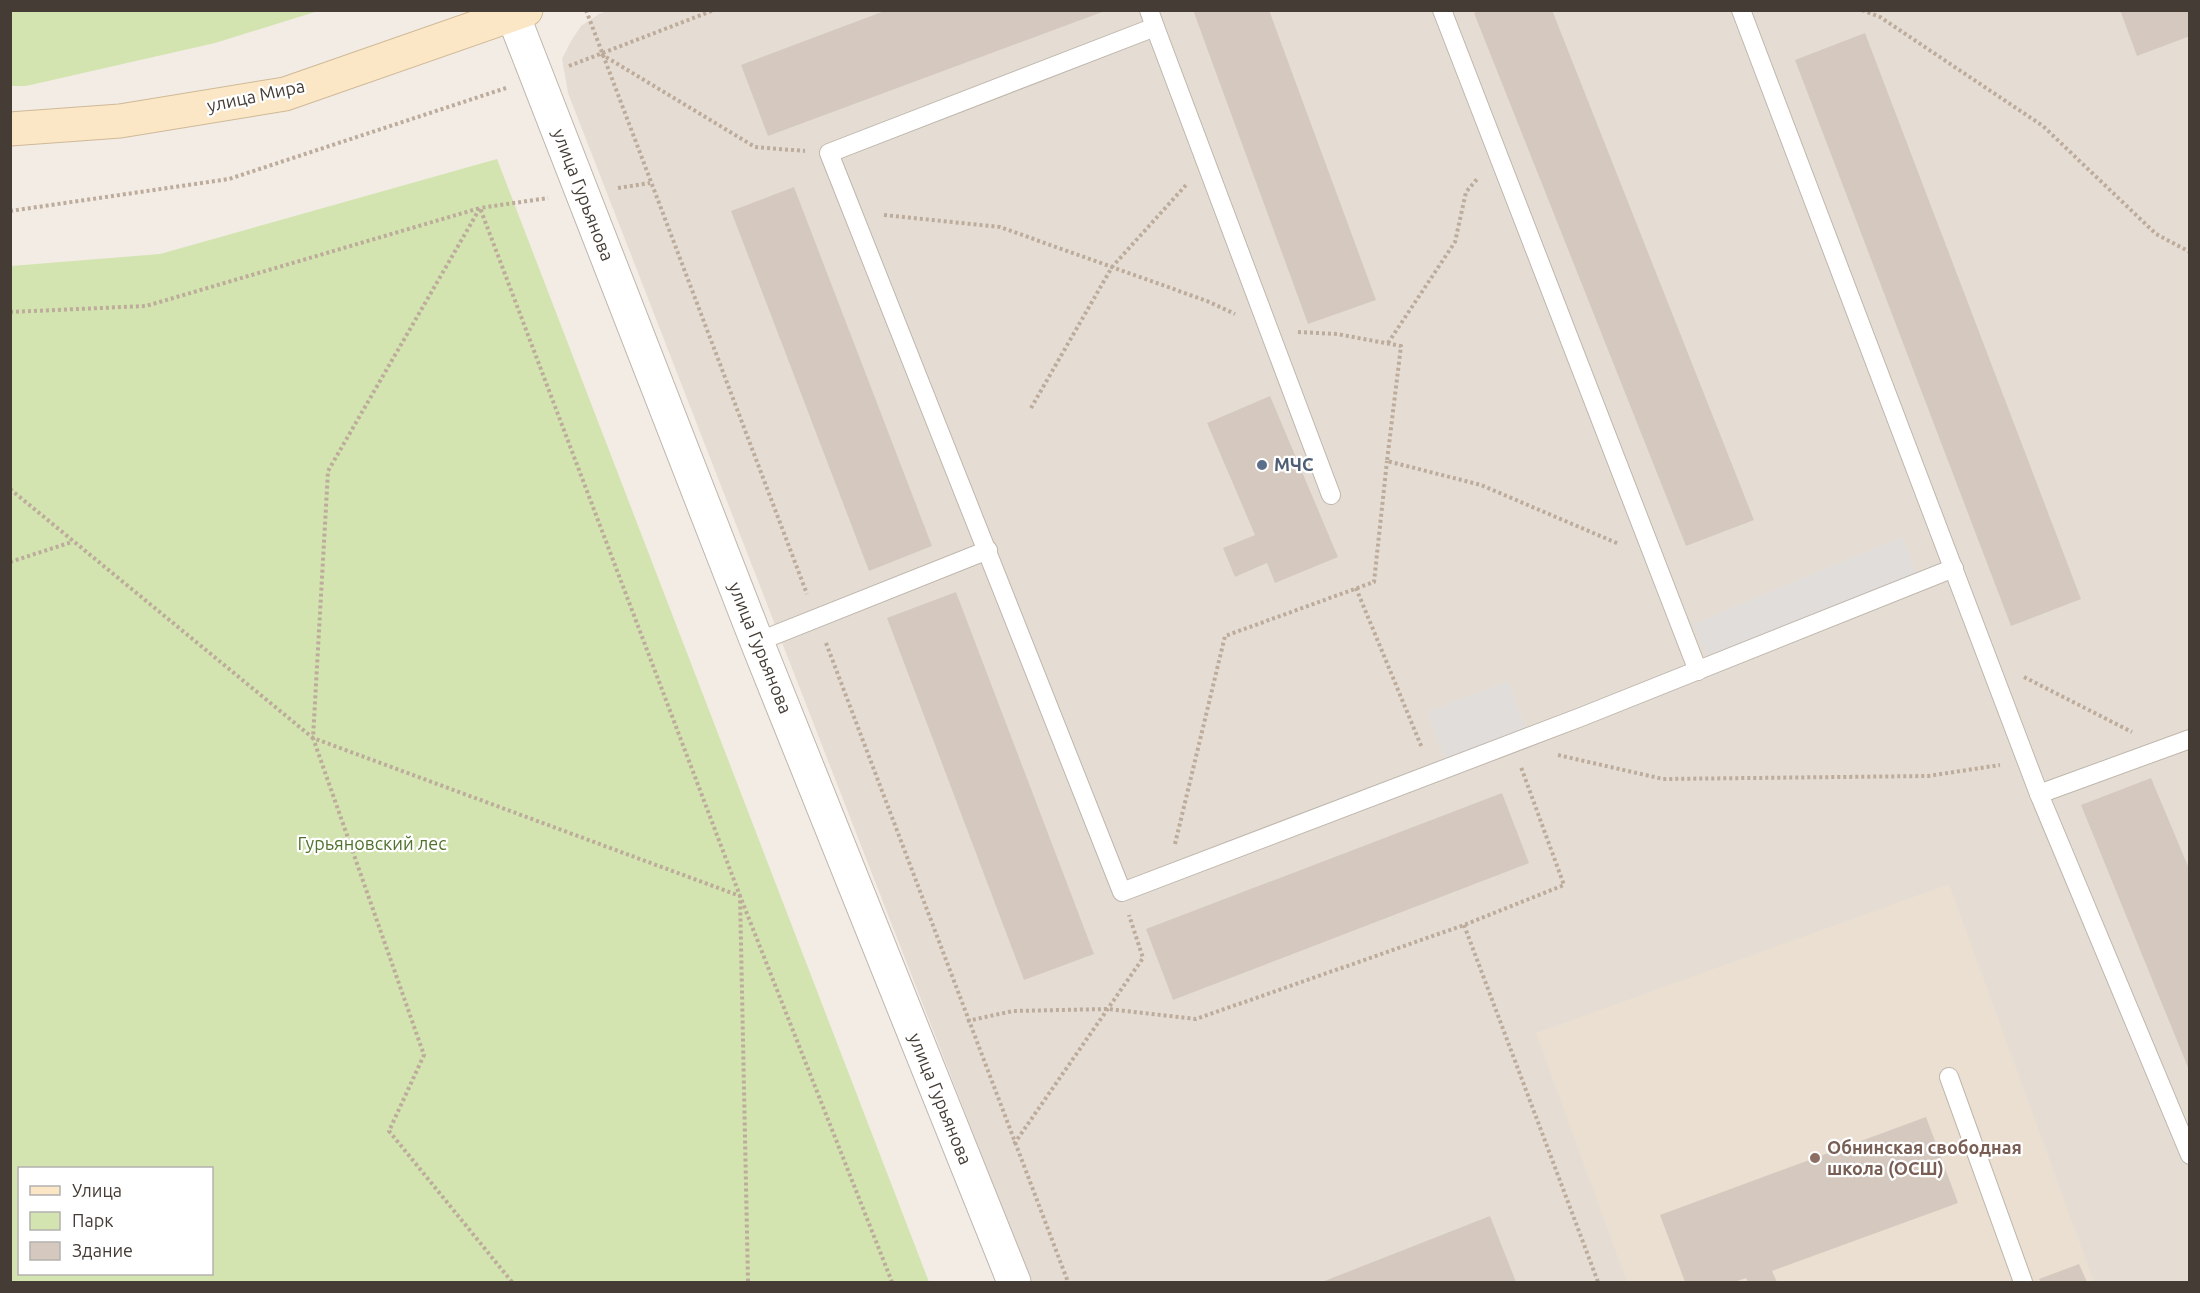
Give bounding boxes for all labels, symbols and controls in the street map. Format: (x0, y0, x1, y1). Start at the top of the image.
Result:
street label: улица Мира (205, 75, 307, 115)
street label: улица Гурьянова (550, 126, 618, 264)
place label: МЧС (1274, 454, 1314, 474)
marker: МЧС (1255, 458, 1269, 472)
street label: улица Гурьянова (725, 579, 796, 716)
park label: Гурьяновский лес (297, 833, 447, 853)
street label: улица Гурьянова (905, 1030, 976, 1167)
place label: Обнинская свободная школа (ОСШ) (1827, 1137, 2022, 1179)
marker: Обнинская свободная школа (ОСШ) (1808, 1151, 1822, 1165)
legend (18, 1167, 213, 1275)
text: Улица (72, 1180, 122, 1200)
text: Парк (72, 1210, 113, 1230)
text: Здание (72, 1240, 133, 1260)

